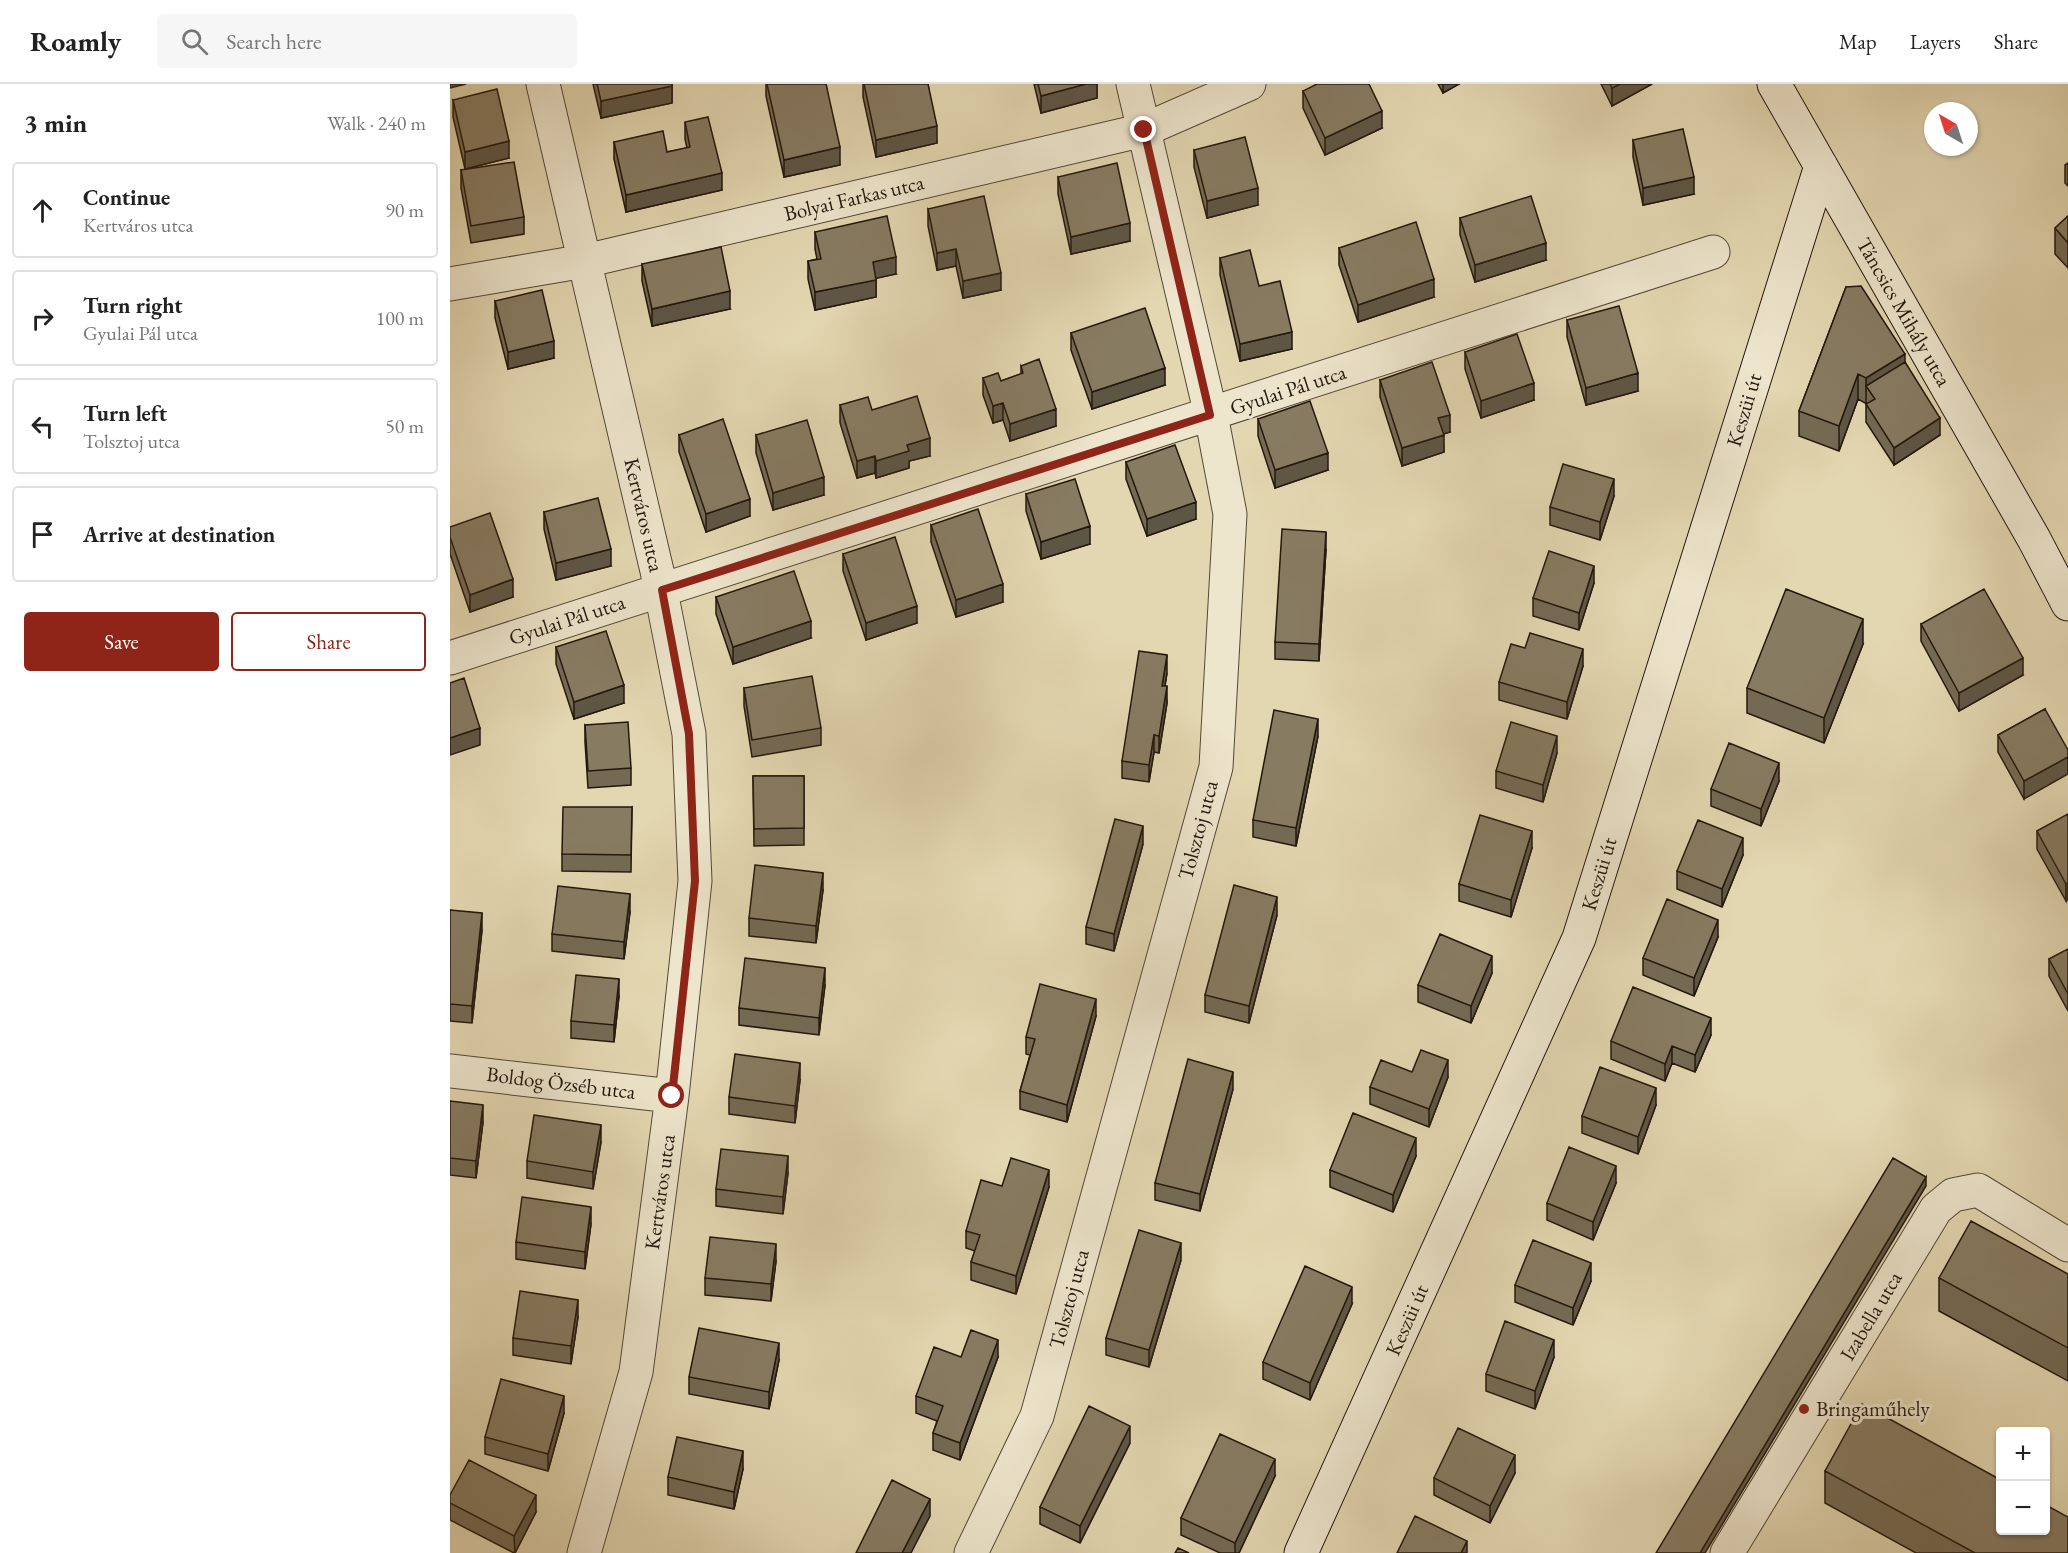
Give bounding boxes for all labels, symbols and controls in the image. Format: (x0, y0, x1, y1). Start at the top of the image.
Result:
search box (157, 14, 577, 68)
text: Roamly (30, 23, 121, 59)
icon: search (178, 25, 211, 58)
text: Search here (226, 27, 322, 56)
text: Map (1839, 28, 1877, 55)
text: Layers (1910, 28, 1961, 55)
text: Share (1994, 28, 2038, 55)
north arrow (1924, 102, 1978, 156)
text: 3 min (24, 106, 87, 140)
text: Walk · 240 m (327, 110, 426, 136)
route end (1130, 116, 1156, 142)
street label: Bolyai Farkas utca (781, 168, 927, 227)
text: Continue (83, 183, 170, 212)
icon: ahead (26, 194, 59, 227)
text: 90 m (385, 197, 424, 223)
text: Kertváros utca (83, 212, 194, 238)
street label: Táncsics Mihály utca (1851, 233, 1958, 391)
text: Turn right (83, 291, 182, 320)
icon: right (26, 302, 59, 335)
text: 100 m (376, 305, 424, 331)
text: Gyulai Pál utca (83, 320, 198, 346)
street label: Gyulai Pál utca (1226, 358, 1350, 421)
street label: Keszüi út (1720, 370, 1768, 450)
text: Turn left (83, 399, 167, 428)
icon: left (26, 410, 59, 443)
text: 50 m (385, 413, 424, 439)
text: Tolsztoj utca (83, 428, 180, 454)
street label: Kertváros utca (618, 455, 671, 575)
icon: arrive (26, 518, 59, 551)
text: Arrive at destination (83, 520, 275, 549)
street label: Gyulai Pál utca (505, 588, 629, 651)
button: Save (24, 612, 219, 671)
button: Share (231, 612, 426, 671)
street label: Tolsztoj utca (1171, 777, 1224, 883)
street label: Keszüi út (1575, 834, 1623, 914)
street label: Boldog Özséb utca (485, 1060, 638, 1105)
route start (658, 1082, 684, 1108)
street label: Kertváros utca (638, 1132, 681, 1251)
street label: Tolsztoj utca (1042, 1246, 1095, 1352)
street label: Izabella utca (1833, 1266, 1908, 1365)
street label: Keszüi út (1379, 1280, 1434, 1360)
place label: Bringaműhely (1816, 1395, 1931, 1422)
marker: Bringaműhely (1797, 1402, 1811, 1416)
map controls (1996, 1427, 2050, 1535)
button: + (1996, 1427, 2050, 1481)
button: − (1996, 1481, 2050, 1535)

